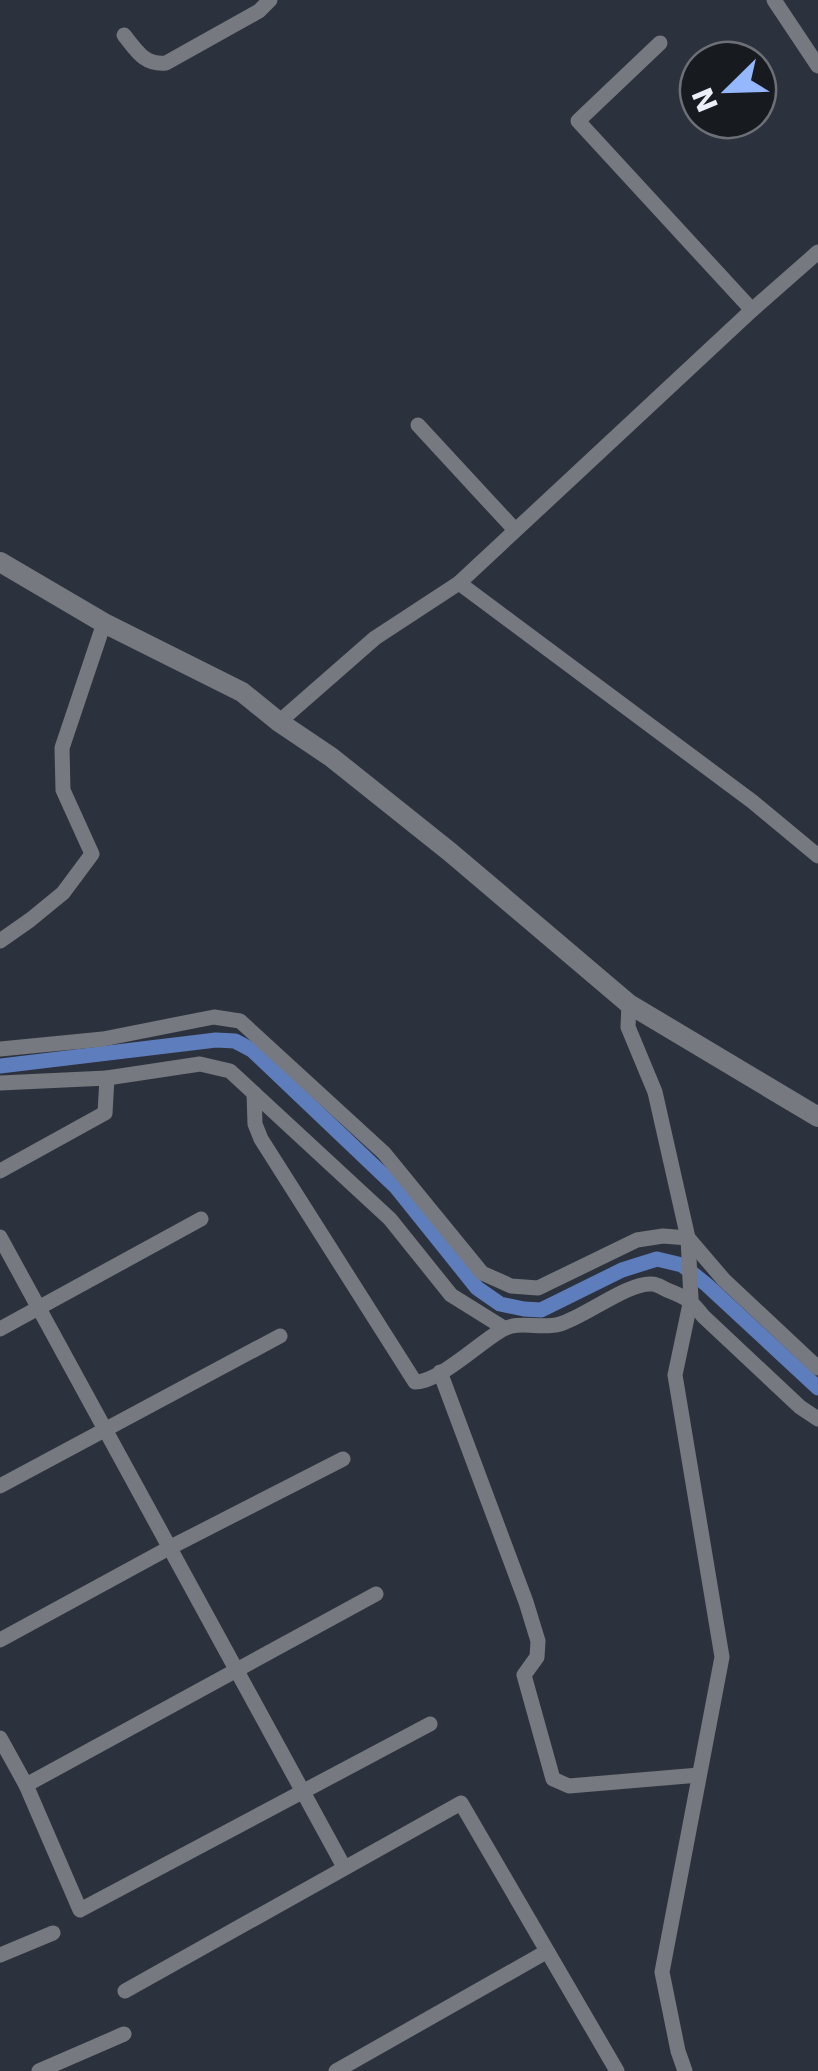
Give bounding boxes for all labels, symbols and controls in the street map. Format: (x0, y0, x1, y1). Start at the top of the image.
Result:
north arrow (678, 40, 778, 140)
text: N (686, 82, 725, 117)

